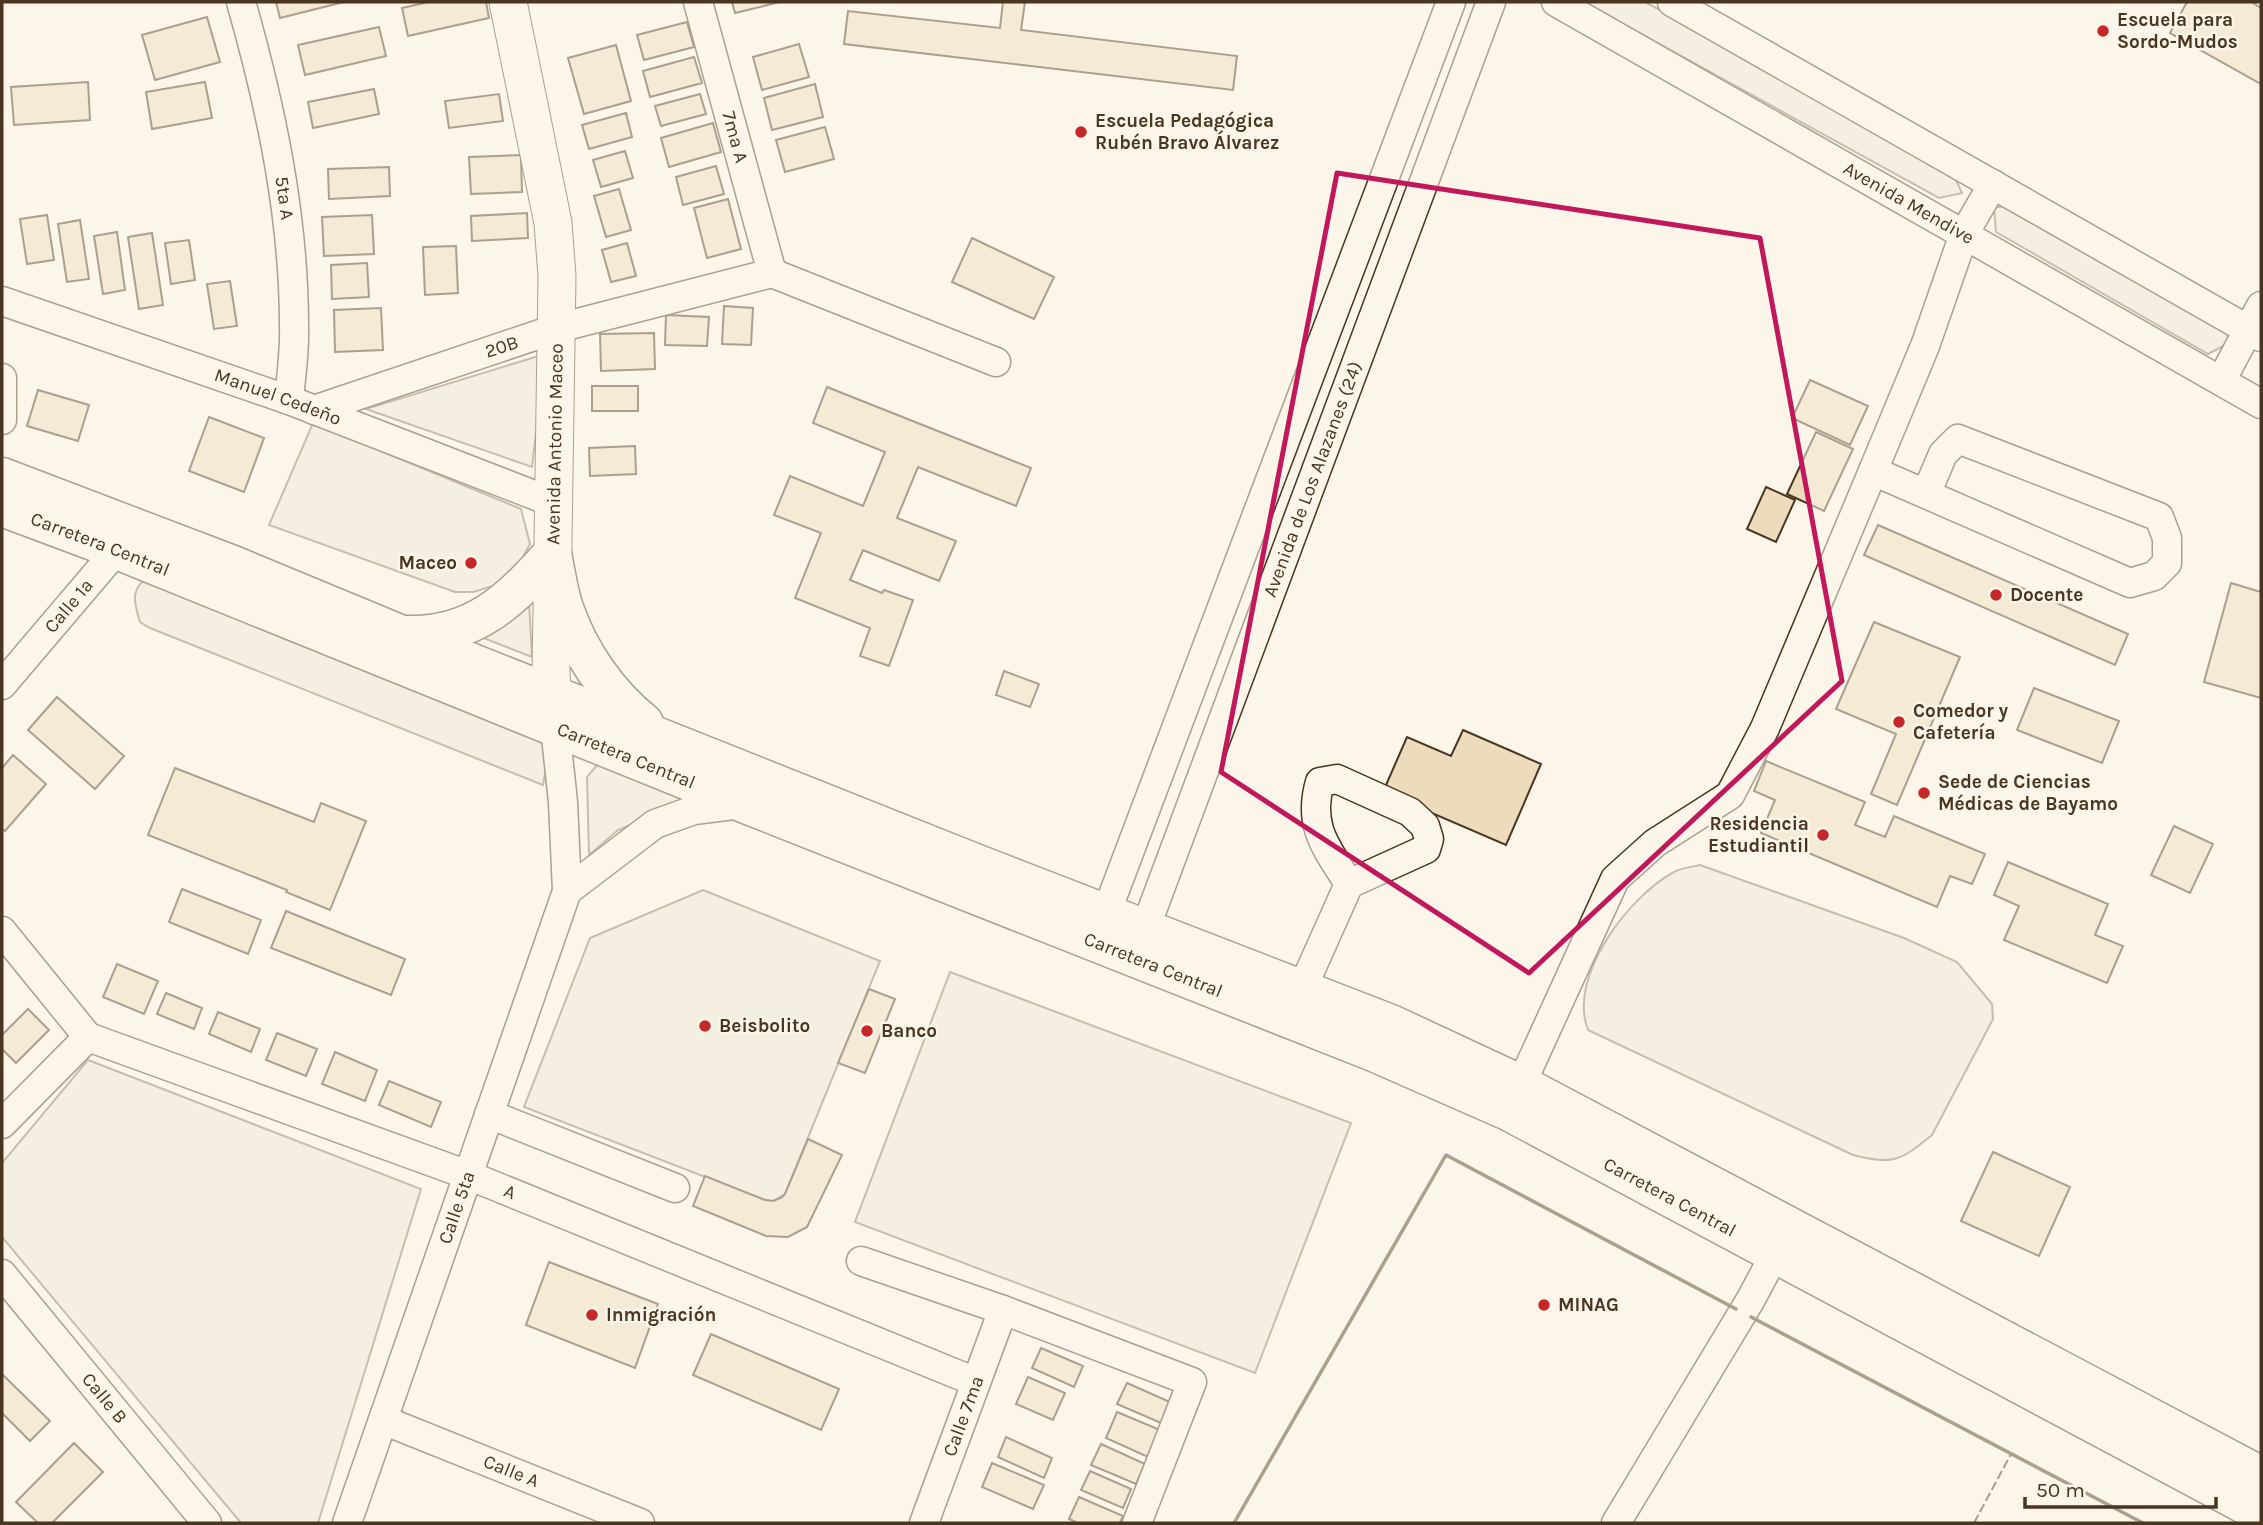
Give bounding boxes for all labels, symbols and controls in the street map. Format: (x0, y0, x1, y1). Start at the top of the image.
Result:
place label: Escuela para Sordo-Mudos (2117, 9, 2238, 53)
marker: Escuela para Sordo-Mudos (2095, 23, 2111, 39)
street label: 7ma A (717, 109, 752, 165)
place label: Escuela Pedagógica Rubén Bravo Álvarez (1095, 110, 1279, 154)
marker: Escuela Pedagógica Rubén Bravo Álvarez (1073, 124, 1089, 140)
street label: Avenida Mendive (1839, 157, 1978, 249)
street label: 5ta A (270, 175, 298, 221)
street label: 20B (482, 331, 521, 363)
street label: Avenida Antonio Maceo (542, 343, 568, 545)
street label: Avenida de Los Alazanes (24) (1259, 359, 1367, 600)
street label: Manuel Cedeño (211, 364, 344, 430)
street label: Carretera Central (28, 508, 173, 581)
place label: Maceo (398, 552, 457, 574)
marker: Maceo (463, 555, 479, 571)
street label: Calle 1ª (40, 575, 98, 637)
place label: Docente (2010, 584, 2083, 606)
marker: Docente (1988, 587, 2004, 603)
place label: Comedor y Cafetería (1913, 700, 2009, 744)
marker: Comedor y Cafetería (1891, 714, 1907, 730)
street label: Carretera Central (554, 718, 699, 794)
place label: Sede de Ciencias Médicas de Bayamo (1938, 771, 2118, 815)
marker: Sede de Ciencias Médicas de Bayamo (1916, 785, 1932, 801)
place label: Residencia Estudiantil (1708, 813, 1809, 857)
marker: Residencia Estudiantil (1815, 827, 1831, 843)
street label: Carretera Central (1081, 928, 1226, 1002)
place label: Beisbolito (719, 1015, 810, 1037)
marker: Beisbolito (697, 1018, 713, 1034)
place label: Banco (881, 1020, 937, 1042)
marker: Banco (859, 1023, 875, 1039)
street label: Carretera Central (1600, 1153, 1740, 1242)
street label: Calle 5ta (434, 1168, 480, 1247)
street label: A (501, 1180, 519, 1204)
place label: MINAG (1558, 1294, 1619, 1316)
marker: MINAG (1536, 1297, 1552, 1313)
place label: Inmigración (606, 1304, 716, 1326)
marker: Inmigración (584, 1307, 600, 1323)
street label: Calle B (77, 1369, 132, 1428)
street label: Calle 7ma (939, 1373, 989, 1459)
street label: Calle A (480, 1450, 542, 1492)
scale bar (2025, 1466, 2216, 1510)
text: 50 m (2036, 1478, 2085, 1502)

